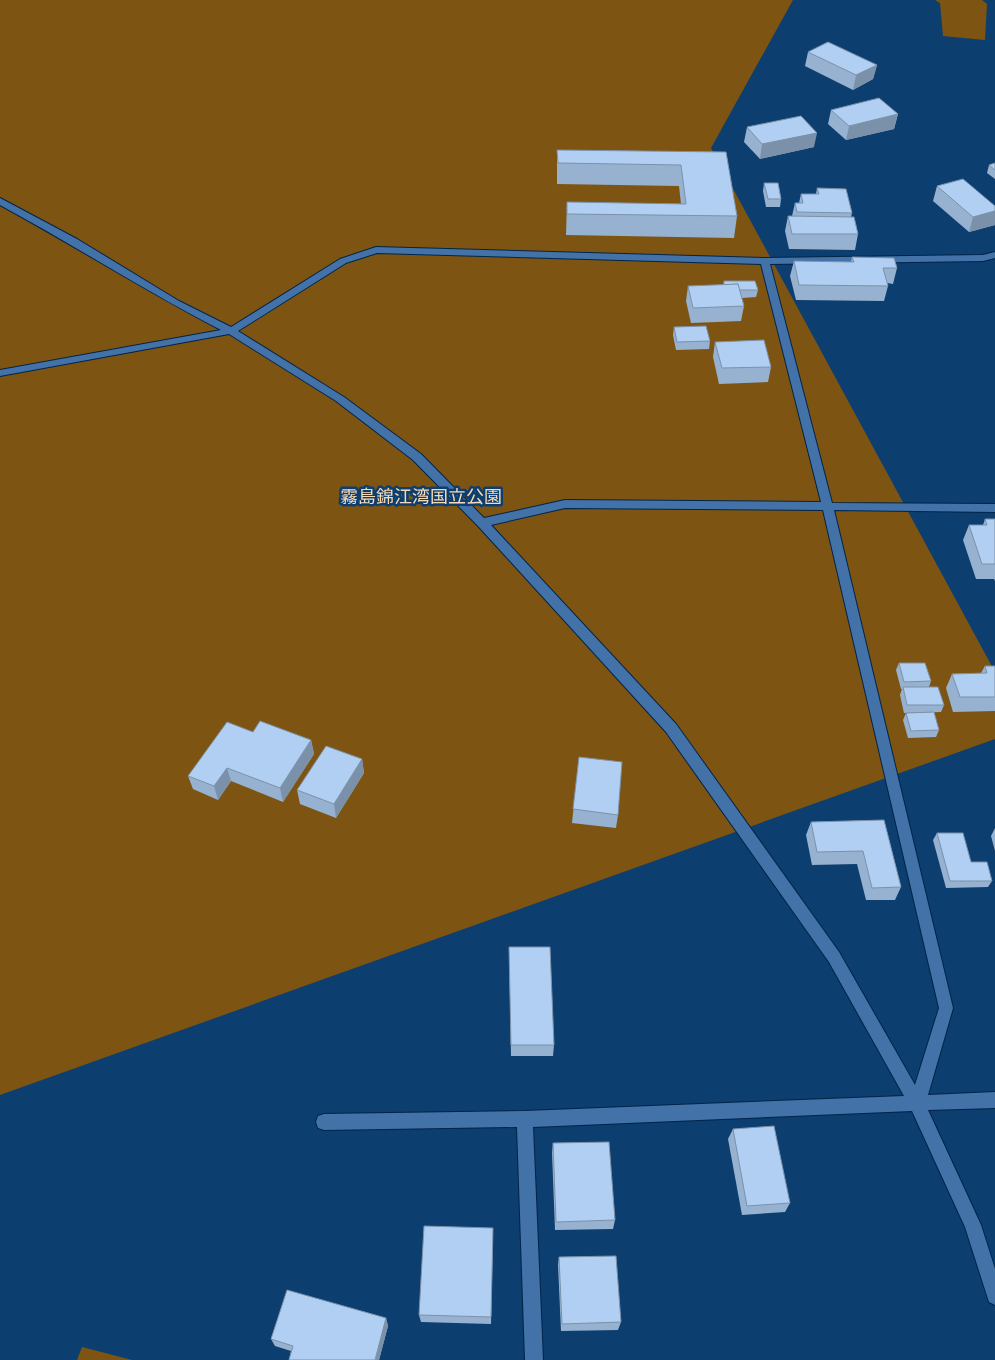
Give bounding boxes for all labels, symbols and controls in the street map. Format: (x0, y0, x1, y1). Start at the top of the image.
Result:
park label: 霧島錦江湾国立公園 (340, 486, 502, 508)

